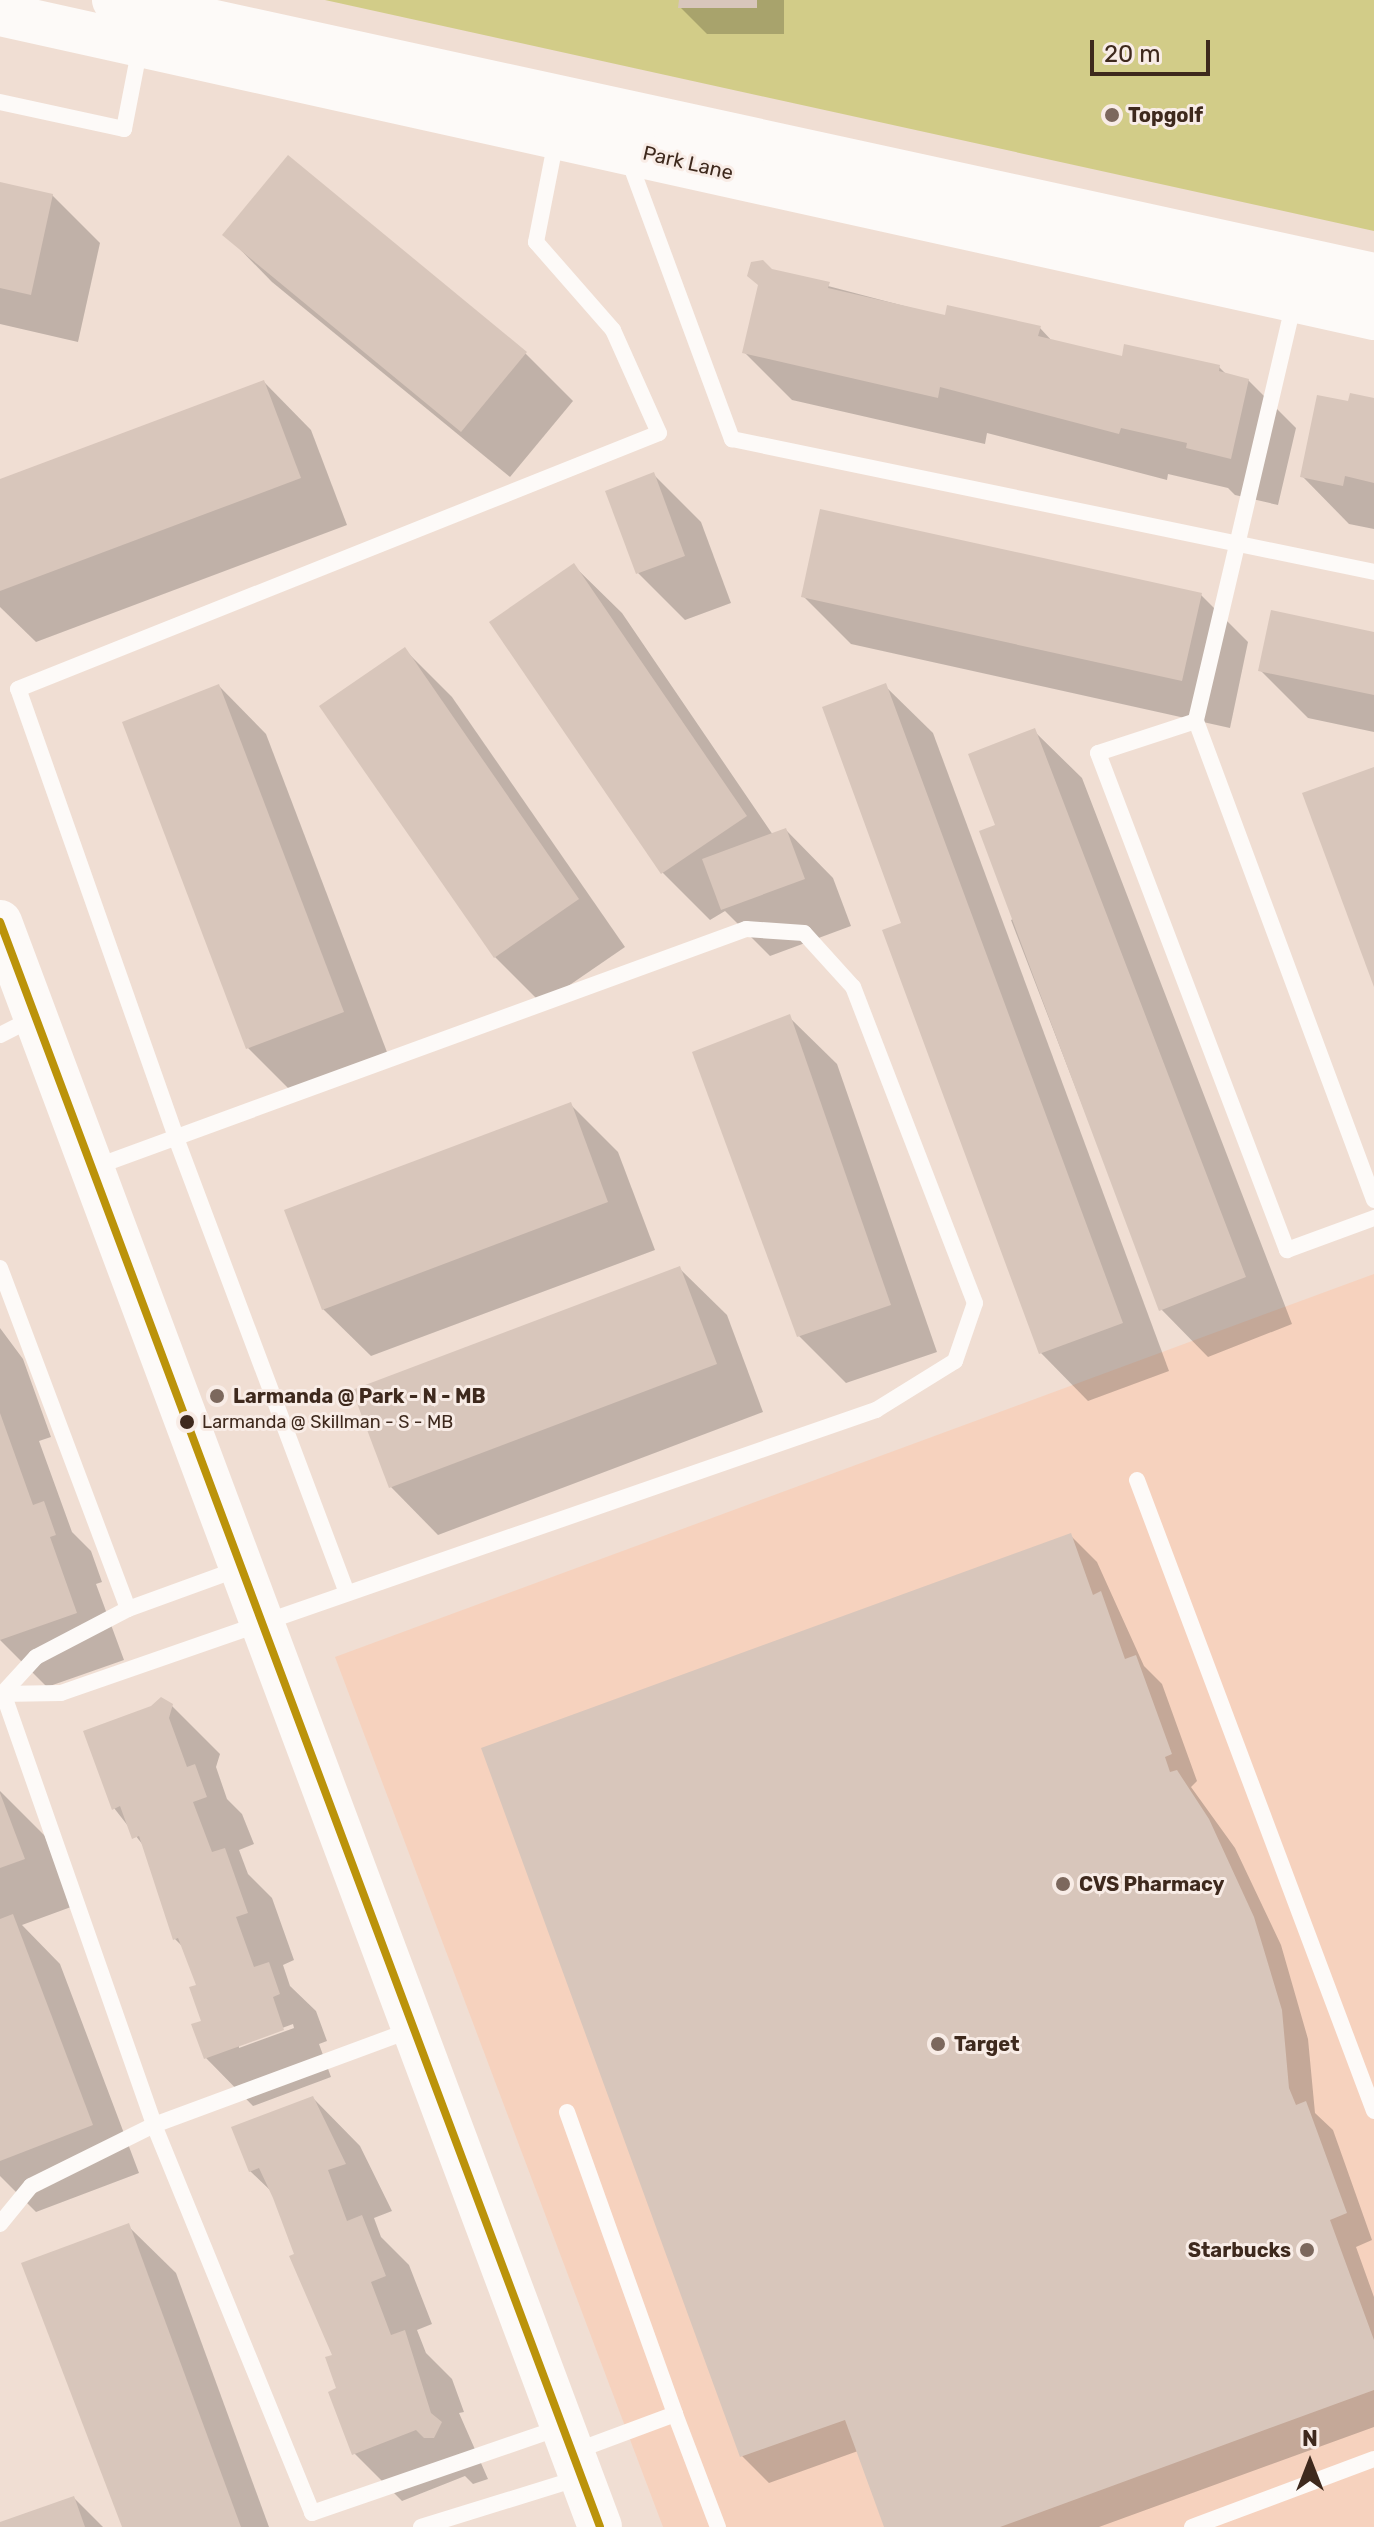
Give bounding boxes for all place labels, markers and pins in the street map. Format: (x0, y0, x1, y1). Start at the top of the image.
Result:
place label: Topgolf (1128, 103, 1203, 127)
marker: Topgolf (1103, 106, 1121, 124)
place label: Larmanda @ Park - N - MB (233, 1384, 486, 1408)
marker: Larmanda @ Park - N - MB (208, 1387, 226, 1405)
place label: Larmanda @ Skillman - S - MB (202, 1411, 453, 1433)
marker: Larmanda @ Skillman - S - MB (179, 1414, 195, 1430)
place label: CVS Pharmacy (1079, 1872, 1224, 1896)
marker: CVS Pharmacy (1054, 1875, 1072, 1893)
place label: Target (954, 2032, 1019, 2056)
marker: Target (929, 2035, 947, 2053)
place label: Starbucks (1188, 2238, 1291, 2262)
marker: Starbucks (1298, 2241, 1316, 2259)

